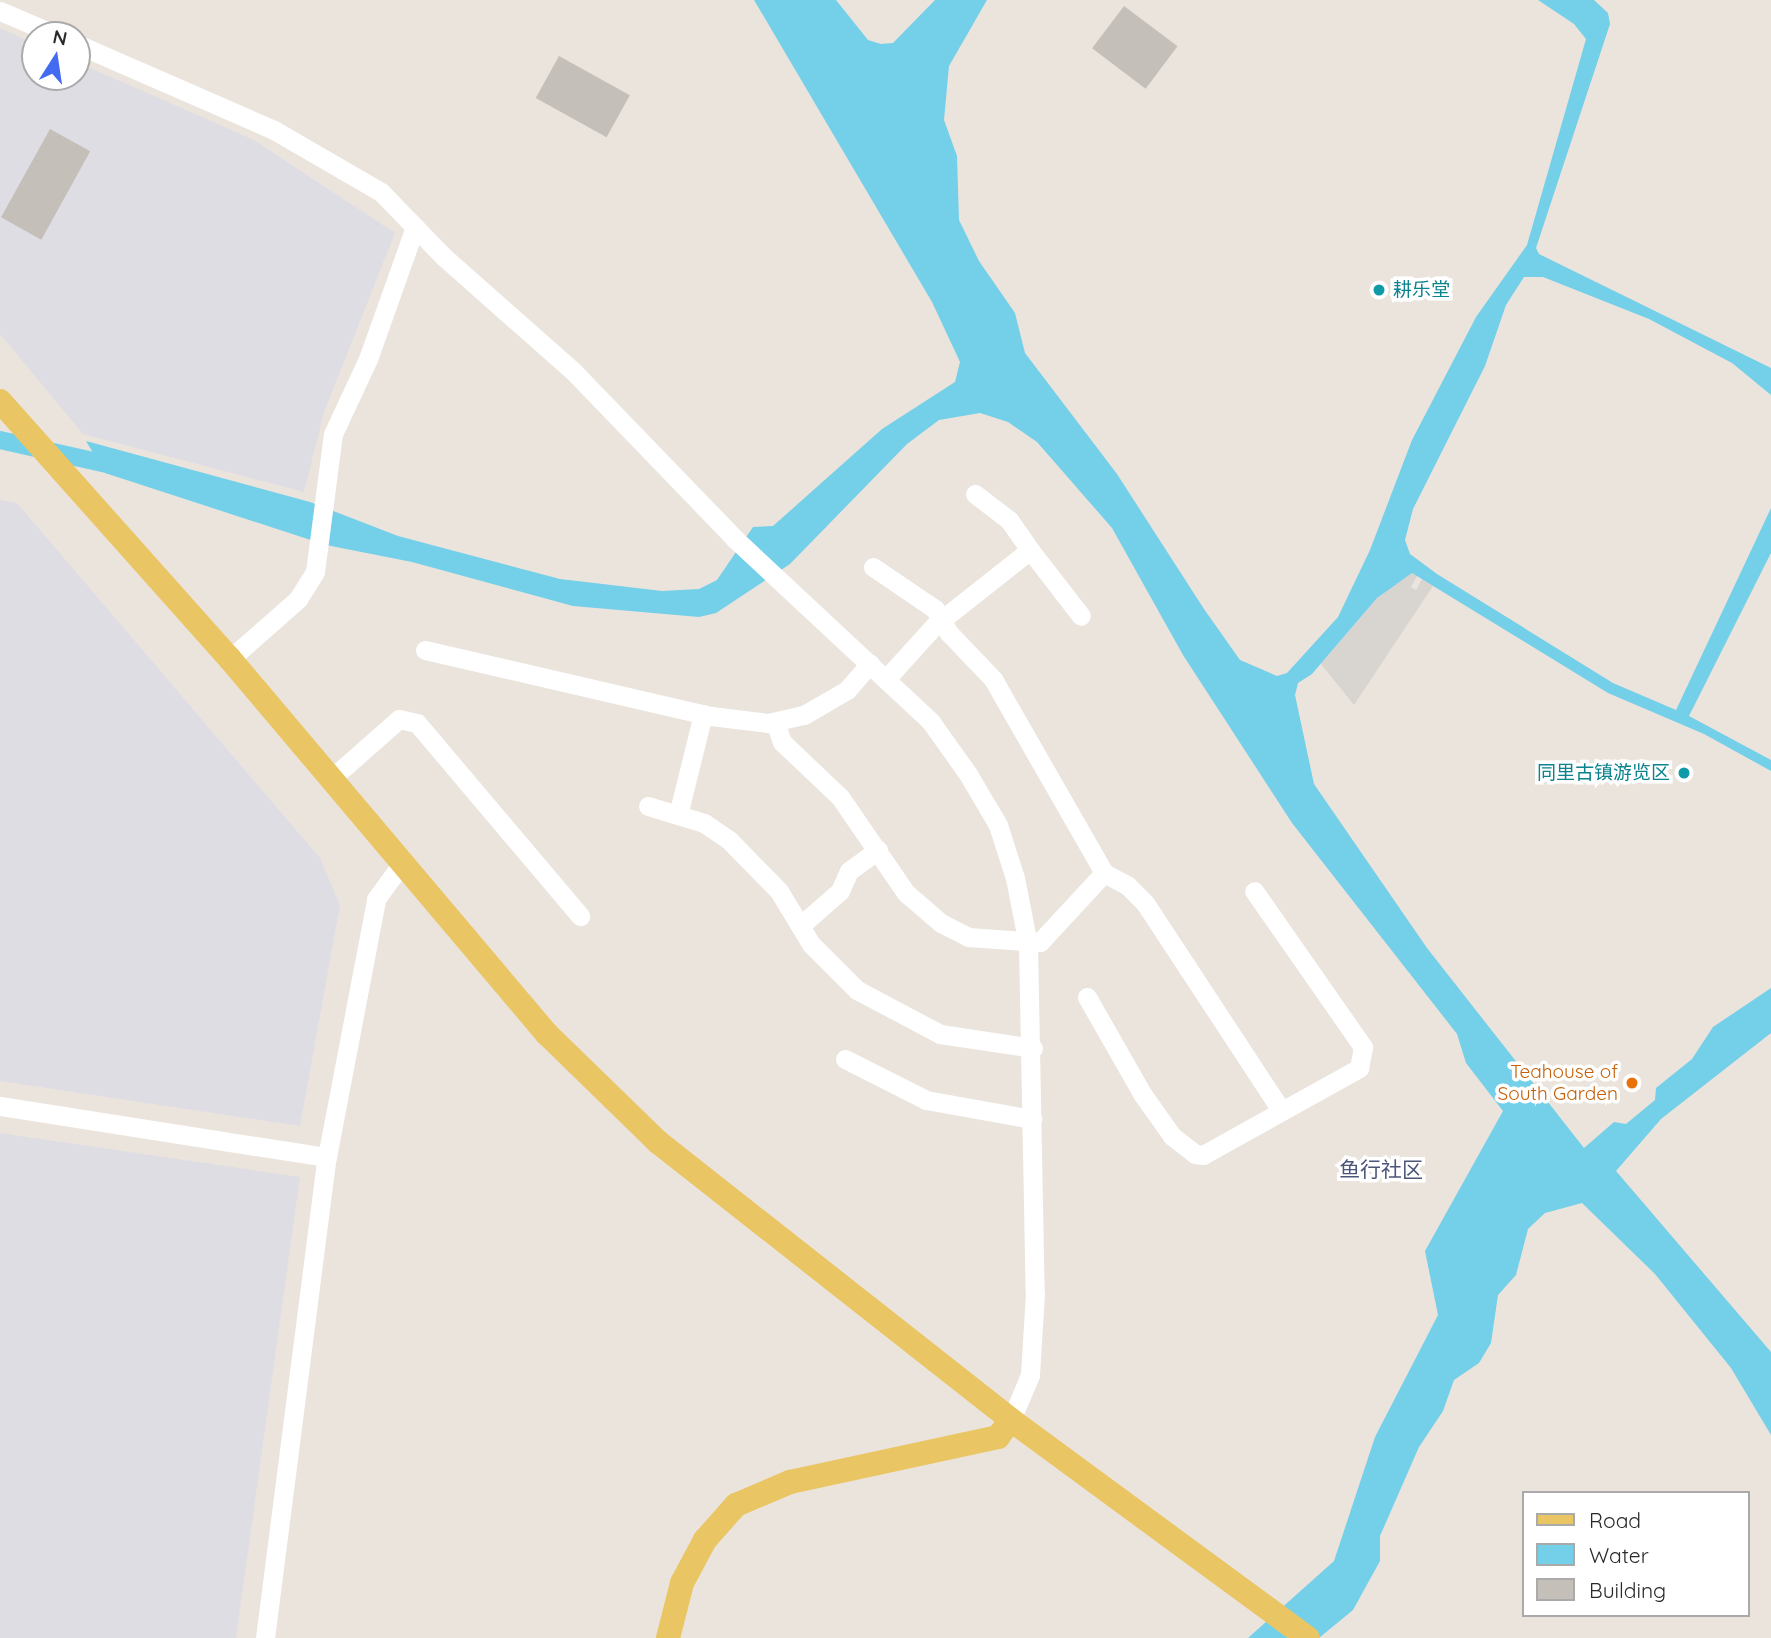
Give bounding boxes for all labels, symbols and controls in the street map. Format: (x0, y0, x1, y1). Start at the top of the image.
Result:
north arrow (21, 21, 91, 91)
text: N (51, 24, 69, 51)
place label: 耕乐堂 (1393, 279, 1450, 301)
marker: 耕乐堂 (1371, 282, 1387, 298)
place label: 同里古镇游览区 (1537, 762, 1670, 784)
marker: 同里古镇游览区 (1676, 765, 1692, 781)
place label: Teahouse of South Garden (1498, 1061, 1618, 1105)
marker: Teahouse of South Garden (1624, 1075, 1640, 1091)
district label: 鱼行社区 (1339, 1156, 1423, 1182)
legend (1522, 1491, 1750, 1617)
text: Road (1589, 1507, 1641, 1533)
text: Water (1589, 1542, 1649, 1568)
text: Building (1589, 1577, 1666, 1603)

